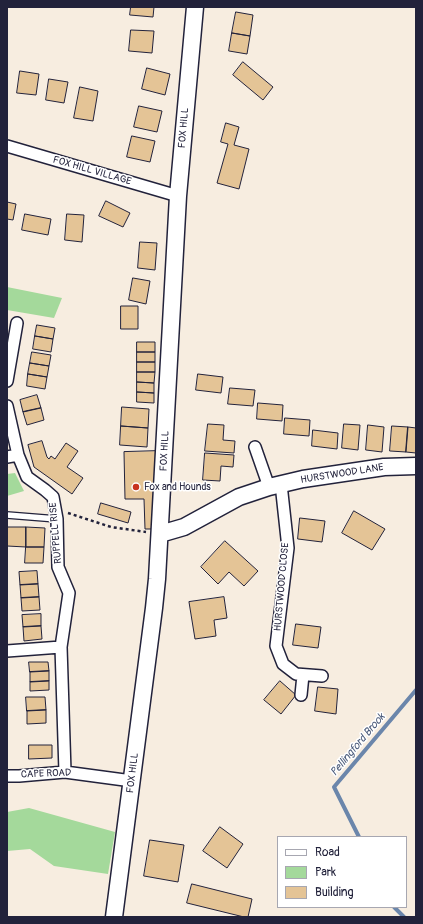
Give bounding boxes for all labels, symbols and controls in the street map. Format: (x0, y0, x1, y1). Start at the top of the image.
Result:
street label: FOX HILL (176, 107, 192, 149)
street label: FOX HILL VILLAGE (51, 154, 133, 188)
street label: FOX HILL (158, 430, 172, 472)
street label: HURSTWOOD LANE (300, 462, 384, 486)
place label: Fox and Hounds (144, 481, 211, 493)
marker: Fox and Hounds (131, 482, 141, 492)
street label: RUPPELL RISE (47, 502, 65, 564)
street label: HURSTWOOD CLOSE (272, 542, 292, 632)
water label: Pellingford Brook (328, 711, 388, 779)
street label: FOX HILL (125, 752, 141, 794)
street label: CAPE ROAD (21, 767, 71, 781)
legend (277, 836, 407, 908)
text: Road (315, 845, 340, 860)
text: Park (315, 865, 336, 880)
text: Building (315, 885, 354, 900)

